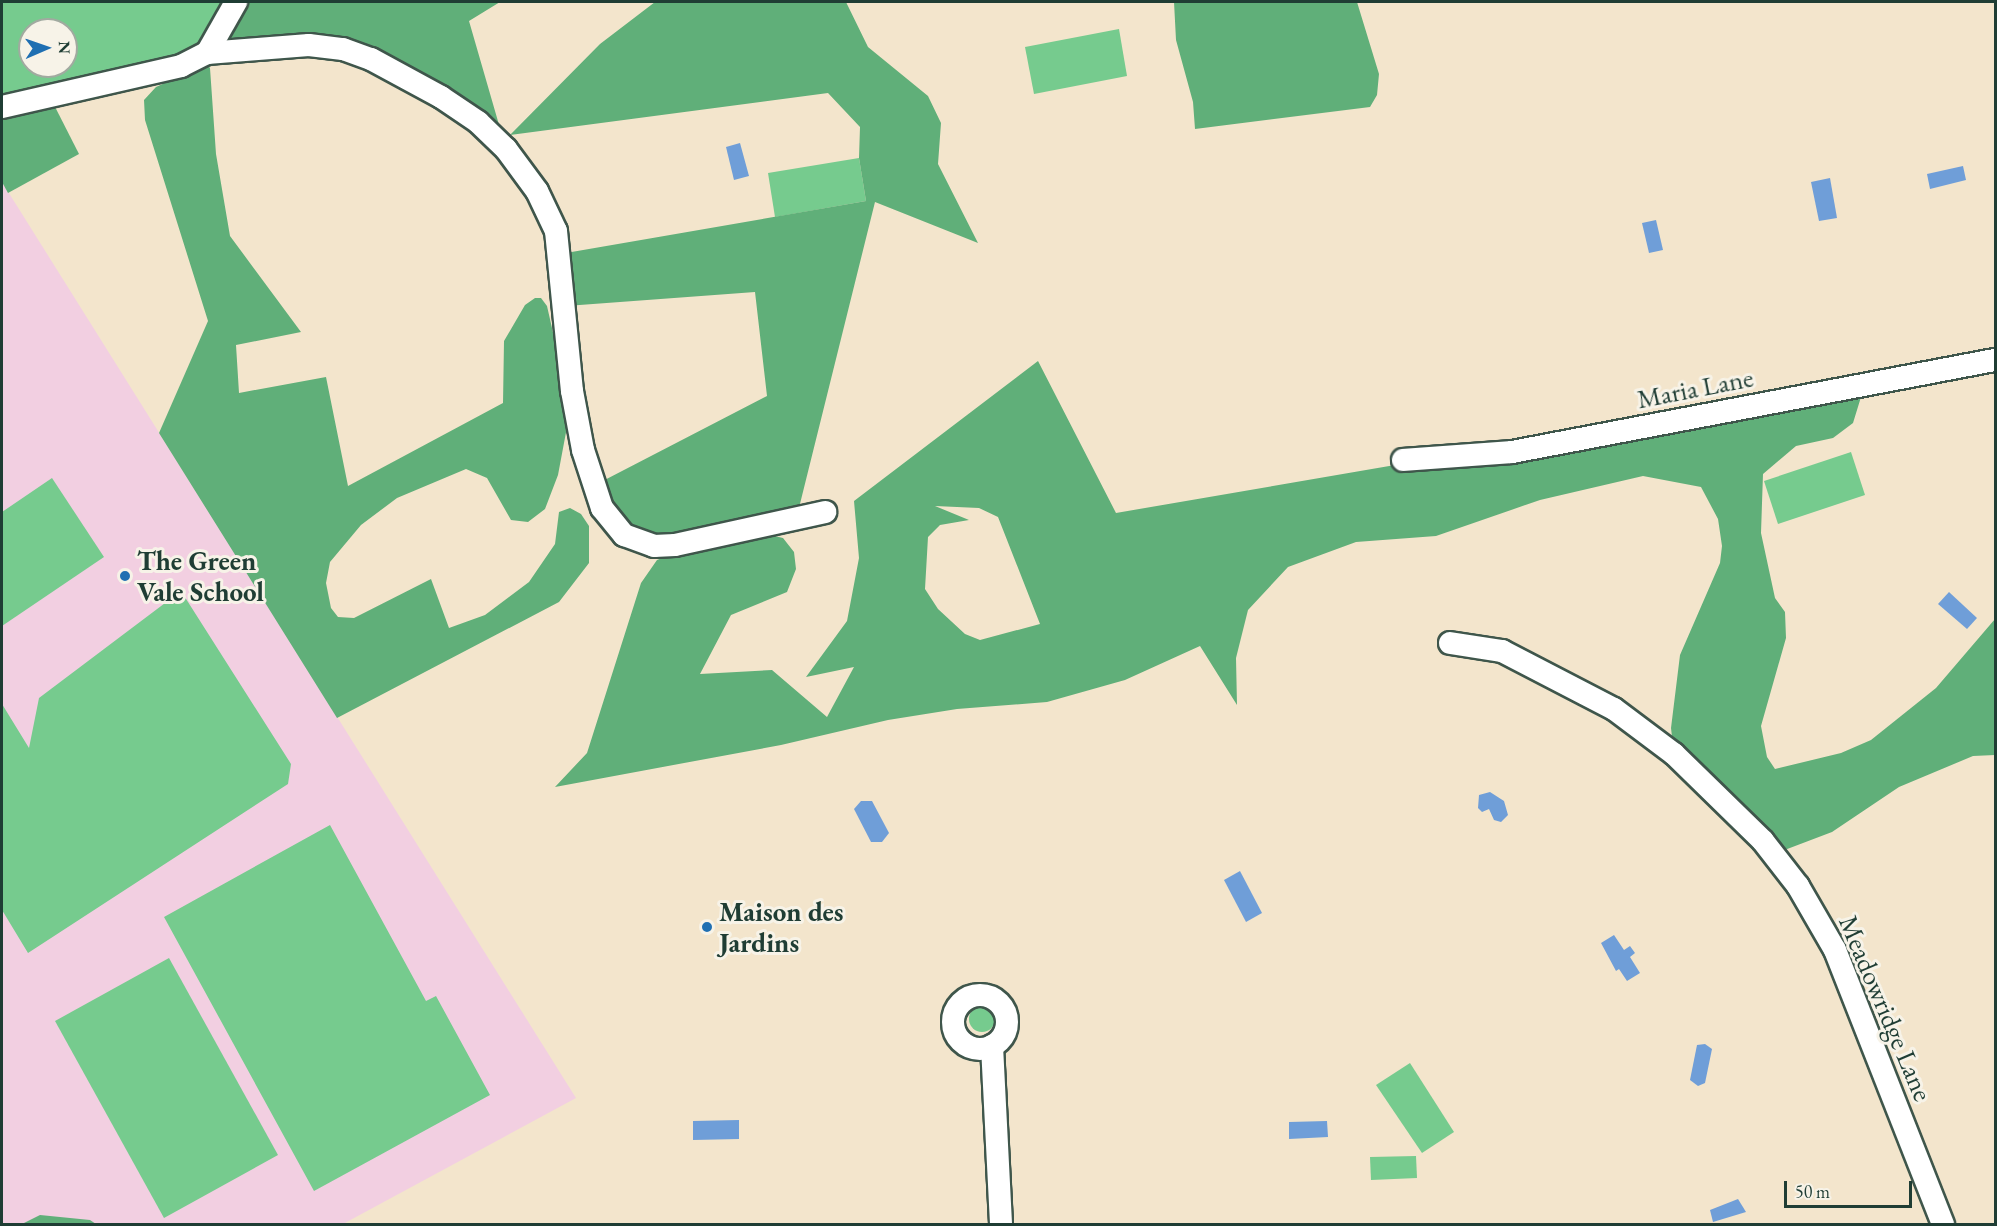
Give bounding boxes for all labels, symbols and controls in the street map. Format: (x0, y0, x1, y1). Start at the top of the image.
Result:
north arrow (18, 18, 78, 78)
text: N (54, 41, 75, 54)
street label: Maria Lane (1634, 361, 1756, 415)
place label: The Green Vale School (137, 544, 264, 607)
marker: The Green Vale School (118, 569, 132, 583)
place label: Maison des Jardins (719, 895, 843, 958)
street label: Meadowridge Lane (1832, 910, 1940, 1106)
marker: Maison des Jardins (700, 920, 714, 934)
scale bar (1787, 1169, 1914, 1207)
text: 50 m (1795, 1180, 1830, 1203)

